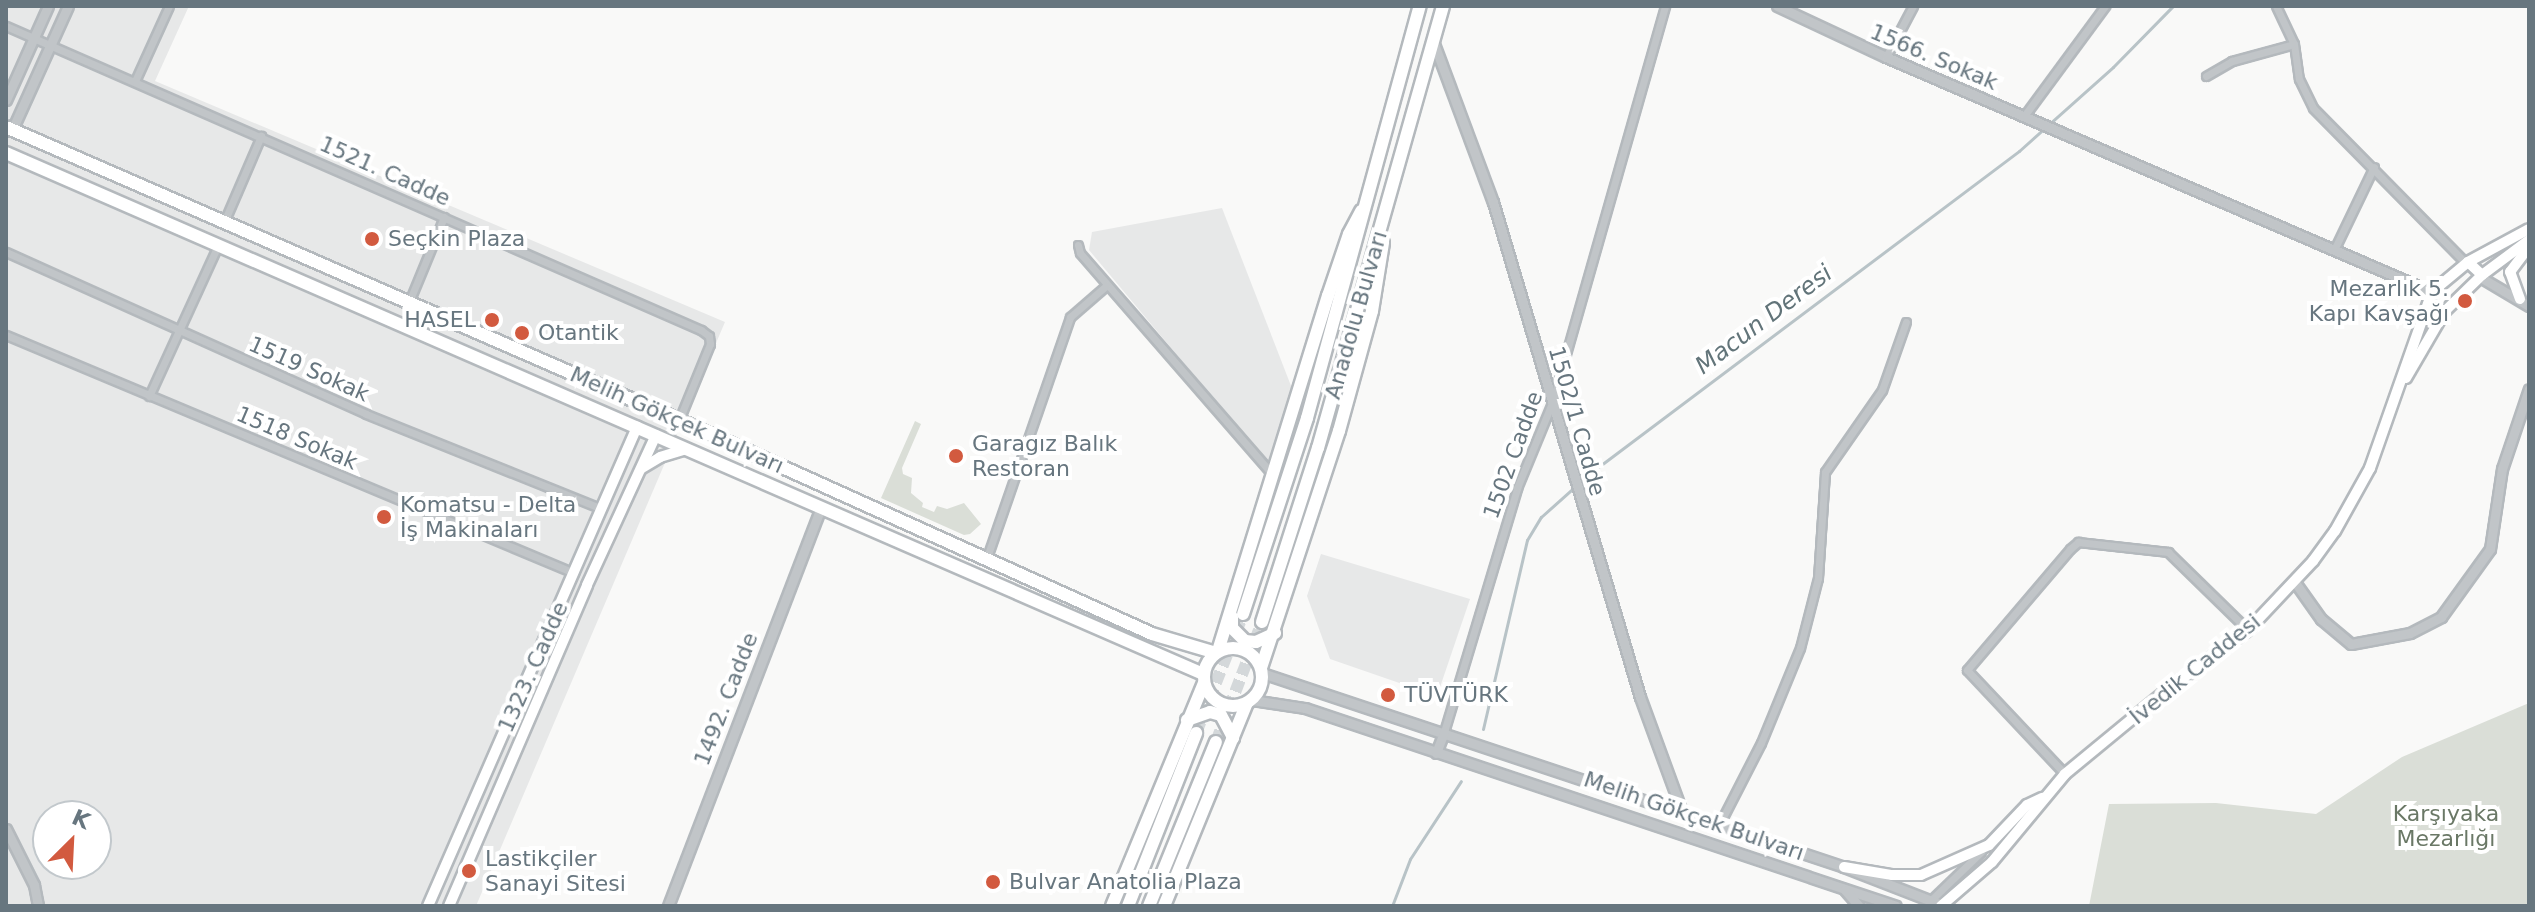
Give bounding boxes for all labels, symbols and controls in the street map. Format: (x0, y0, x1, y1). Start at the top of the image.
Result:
street label: 1566. Sokak (1866, 18, 2002, 96)
street label: 1521. Cadde (316, 130, 454, 212)
place label: Seçkin Plaza (388, 226, 525, 252)
street label: Anadolu Bulvarı (1319, 228, 1393, 402)
marker: Seçkin Plaza (363, 230, 381, 248)
water label: Macun Deresi (1690, 259, 1838, 381)
place label: Mezarlık 5. Kapı Kavşağı (2309, 275, 2449, 326)
marker: Mezarlık 5. Kapı Kavşağı (2456, 292, 2474, 310)
place label: HASEL (404, 307, 476, 333)
marker: HASEL (483, 311, 501, 329)
place label: Otantik (538, 320, 619, 346)
marker: Otantik (513, 324, 531, 342)
street label: 1519 Sokak (245, 331, 373, 407)
street label: 1502/1 Cadde (1543, 343, 1611, 499)
street label: Melih Gökçek Bulvarı (566, 361, 788, 479)
street label: 1502 Cadde (1478, 388, 1548, 522)
street label: 1518 Sokak (232, 401, 362, 475)
place label: Garagız Balık Restoran (972, 430, 1117, 482)
marker: Garagız Balık Restoran (947, 447, 965, 465)
place label: Komatsu - Delta İş Makinaları (400, 491, 576, 542)
marker: Komatsu - Delta İş Makinaları (375, 508, 393, 526)
street label: 1323. Cadde (492, 598, 574, 736)
street label: İvedik Caddesi (2124, 608, 2266, 730)
street label: 1492. Cadde (689, 629, 763, 769)
place label: TÜVTÜRK (1404, 682, 1508, 708)
marker: TÜVTÜRK (1379, 686, 1397, 704)
street label: Melih Gökçek Bulvarı (1580, 766, 1808, 866)
north arrow (32, 800, 112, 880)
park label: Karşıyaka Mezarlığı (2393, 800, 2499, 852)
text: K (68, 805, 94, 834)
place label: Lastikçiler Sanayi Sitesi (485, 845, 626, 896)
marker: Lastikçiler Sanayi Sitesi (460, 862, 478, 880)
place label: Bulvar Anatolia Plaza (1009, 869, 1242, 895)
marker: Bulvar Anatolia Plaza (984, 873, 1002, 891)

